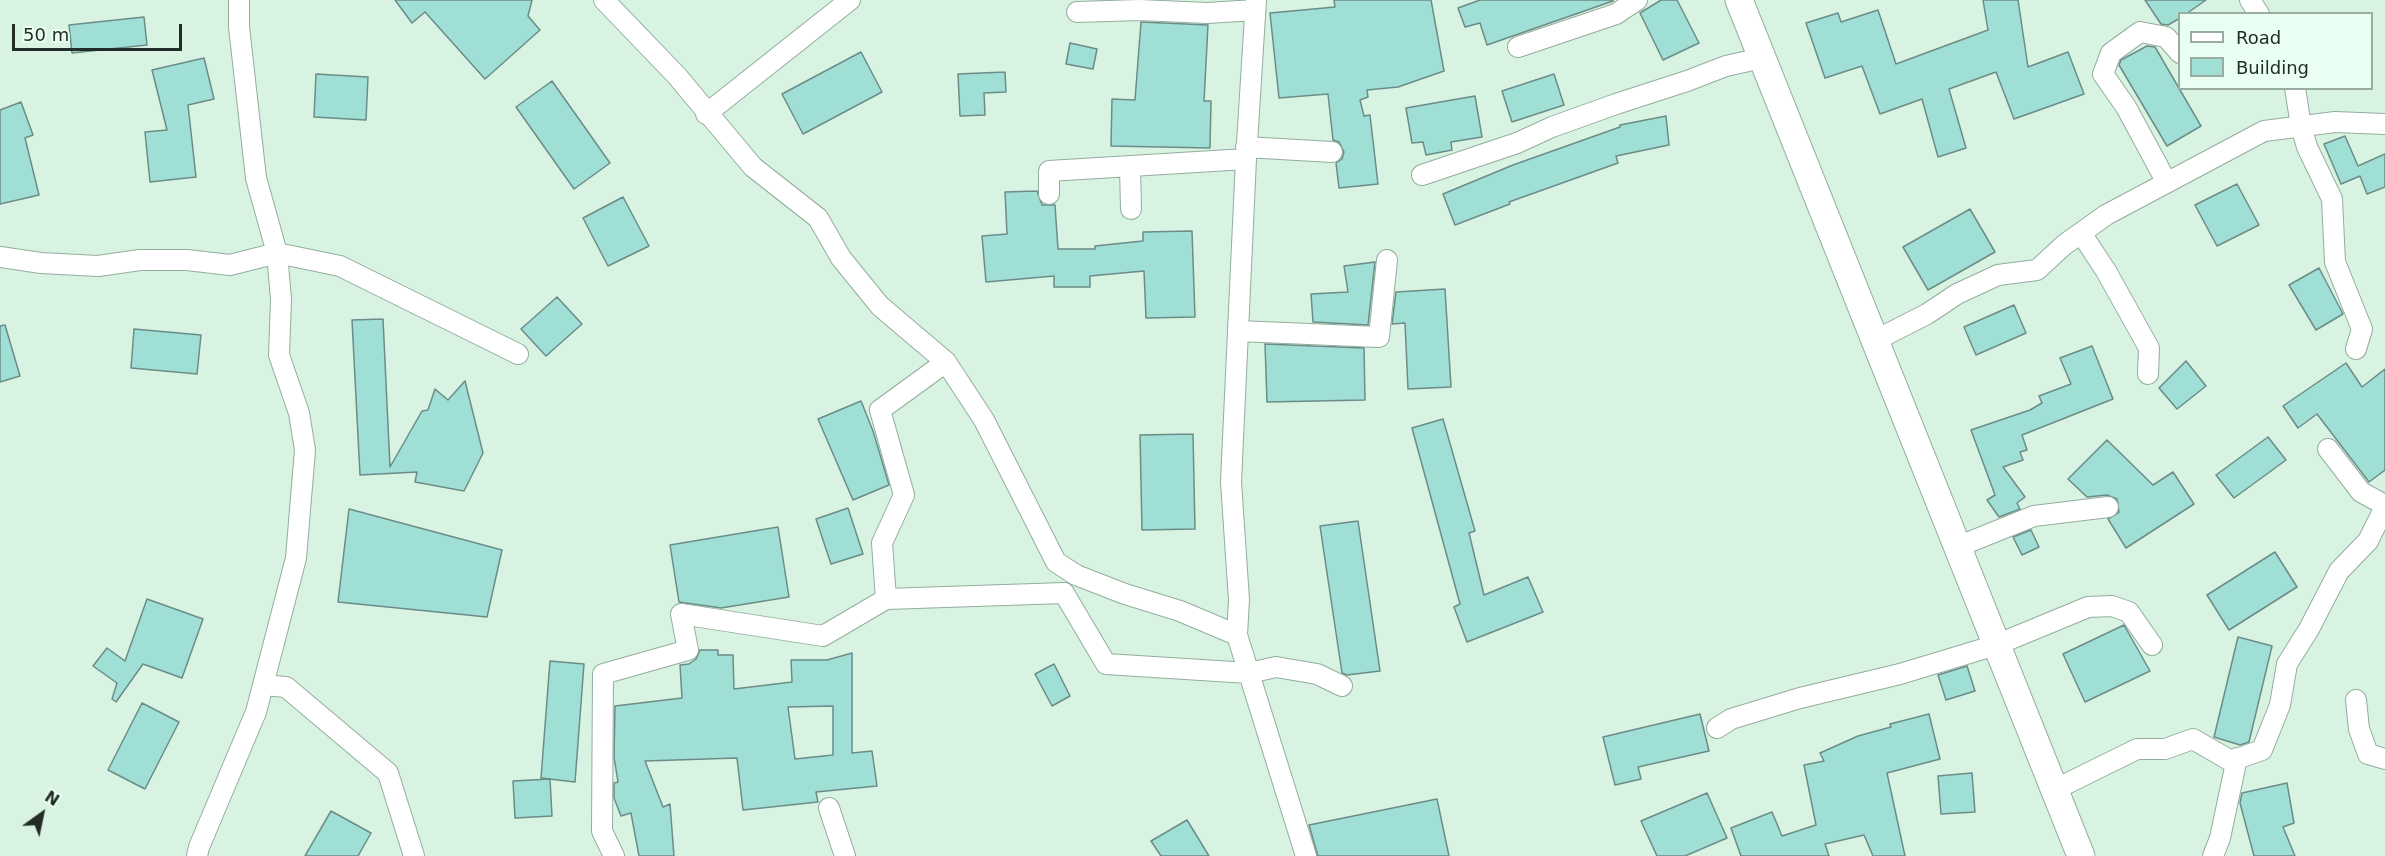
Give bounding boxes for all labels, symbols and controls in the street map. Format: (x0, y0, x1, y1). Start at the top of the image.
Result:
scale bar (15, 12, 184, 50)
legend (2178, 12, 2373, 90)
text: 50 m (23, 24, 69, 45)
text: Road (2236, 27, 2281, 48)
text: Building (2236, 57, 2309, 78)
north arrow (12, 784, 72, 844)
text: N (41, 787, 63, 810)

